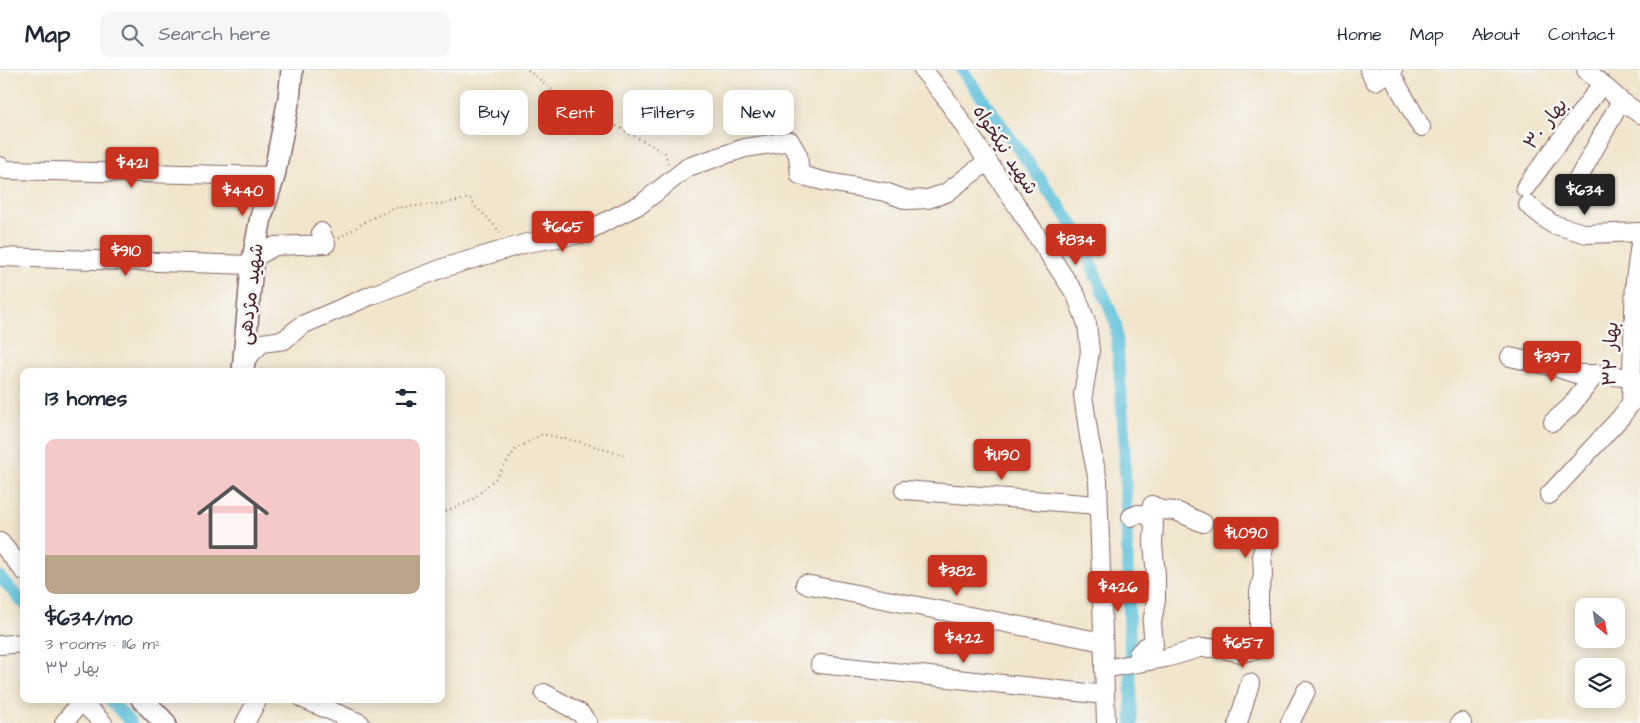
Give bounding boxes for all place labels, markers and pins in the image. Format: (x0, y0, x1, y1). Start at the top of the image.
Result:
pin: $421 (102, 146, 162, 189)
pin: $440 (213, 174, 273, 217)
pin: $634 (1555, 174, 1615, 216)
pin: $665 (533, 210, 593, 253)
pin: $834 (1046, 224, 1106, 266)
pin: $910 (96, 234, 156, 277)
pin: $397 (1522, 340, 1582, 383)
pin: $1,190 (961, 438, 1043, 481)
pin: $1,090 (1205, 516, 1287, 559)
pin: $382 (927, 554, 987, 597)
pin: $426 (1088, 570, 1148, 613)
pin: $422 (934, 622, 994, 664)
pin: $657 (1213, 626, 1273, 669)

